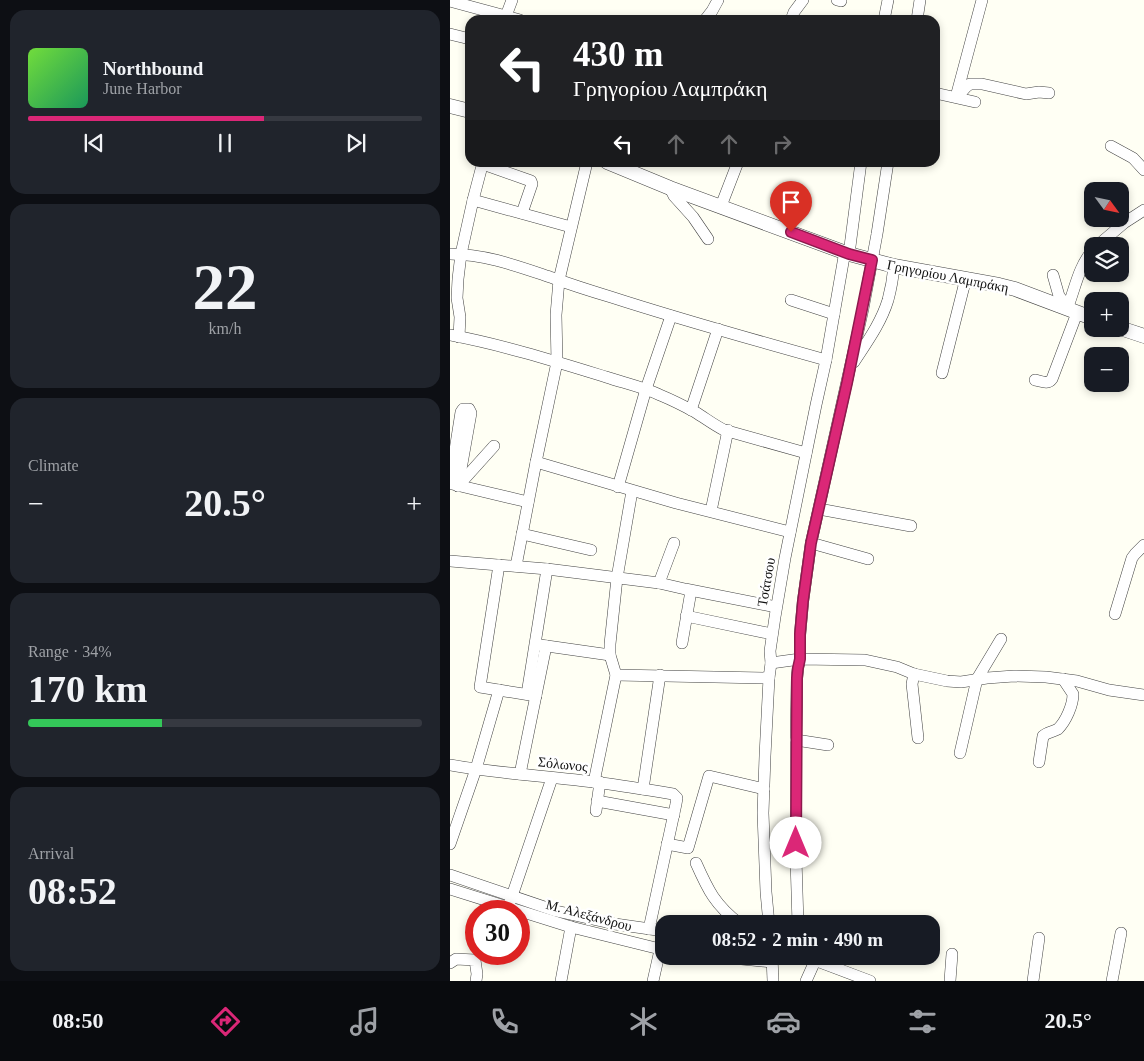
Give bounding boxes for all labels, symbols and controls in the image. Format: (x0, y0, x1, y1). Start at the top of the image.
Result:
icon: left (490, 35, 555, 100)
text: 430 m (573, 35, 663, 74)
text: Northbound (103, 58, 203, 79)
text: Γρηγορίου Λαμπράκη (573, 76, 767, 101)
text: June Harbor (103, 80, 182, 97)
icon: previous (80, 129, 108, 157)
icon: pause (211, 129, 239, 157)
icon: next (342, 129, 370, 157)
icon: left (609, 130, 637, 158)
icon: ahead (662, 130, 690, 158)
icon: ahead (715, 130, 743, 158)
icon: right (768, 130, 796, 158)
pin (770, 181, 812, 232)
north arrow (1084, 182, 1129, 228)
map controls (1084, 182, 1129, 392)
icon: arrive (777, 188, 805, 216)
button: layers (1084, 237, 1129, 282)
text: 22 (193, 251, 258, 323)
street label: Γρηγορίου Λαμπράκη (886, 257, 1010, 296)
button: + (1084, 292, 1129, 337)
text: km/h (209, 320, 241, 337)
button: − (1084, 347, 1129, 392)
text: Climate (28, 457, 79, 474)
text: 20.5° (184, 482, 266, 524)
text: − (28, 488, 44, 519)
text: + (406, 488, 422, 519)
street label: Τσάτσου (755, 556, 778, 608)
text: Range · 34% (28, 643, 112, 660)
text: 170 km (28, 668, 147, 710)
street label: Σόλωνος (537, 754, 589, 775)
position arrow (769, 816, 821, 868)
text: Arrival (28, 845, 74, 862)
text: 08:52 (28, 870, 117, 912)
street label: Μ. Αλεξάνδρου (544, 897, 634, 934)
speed limit sign: 30 (465, 900, 530, 965)
text: 08:52 · 2 min · 490 m (712, 929, 883, 950)
icon: directions (208, 1004, 243, 1039)
icon: music (347, 1004, 382, 1039)
icon: phone (487, 1004, 522, 1039)
icon: climate (626, 1004, 661, 1039)
icon: car (766, 1004, 801, 1039)
icon: filters (905, 1004, 940, 1039)
text: 08:50 (52, 1008, 104, 1033)
text: 20.5° (1044, 1008, 1092, 1033)

